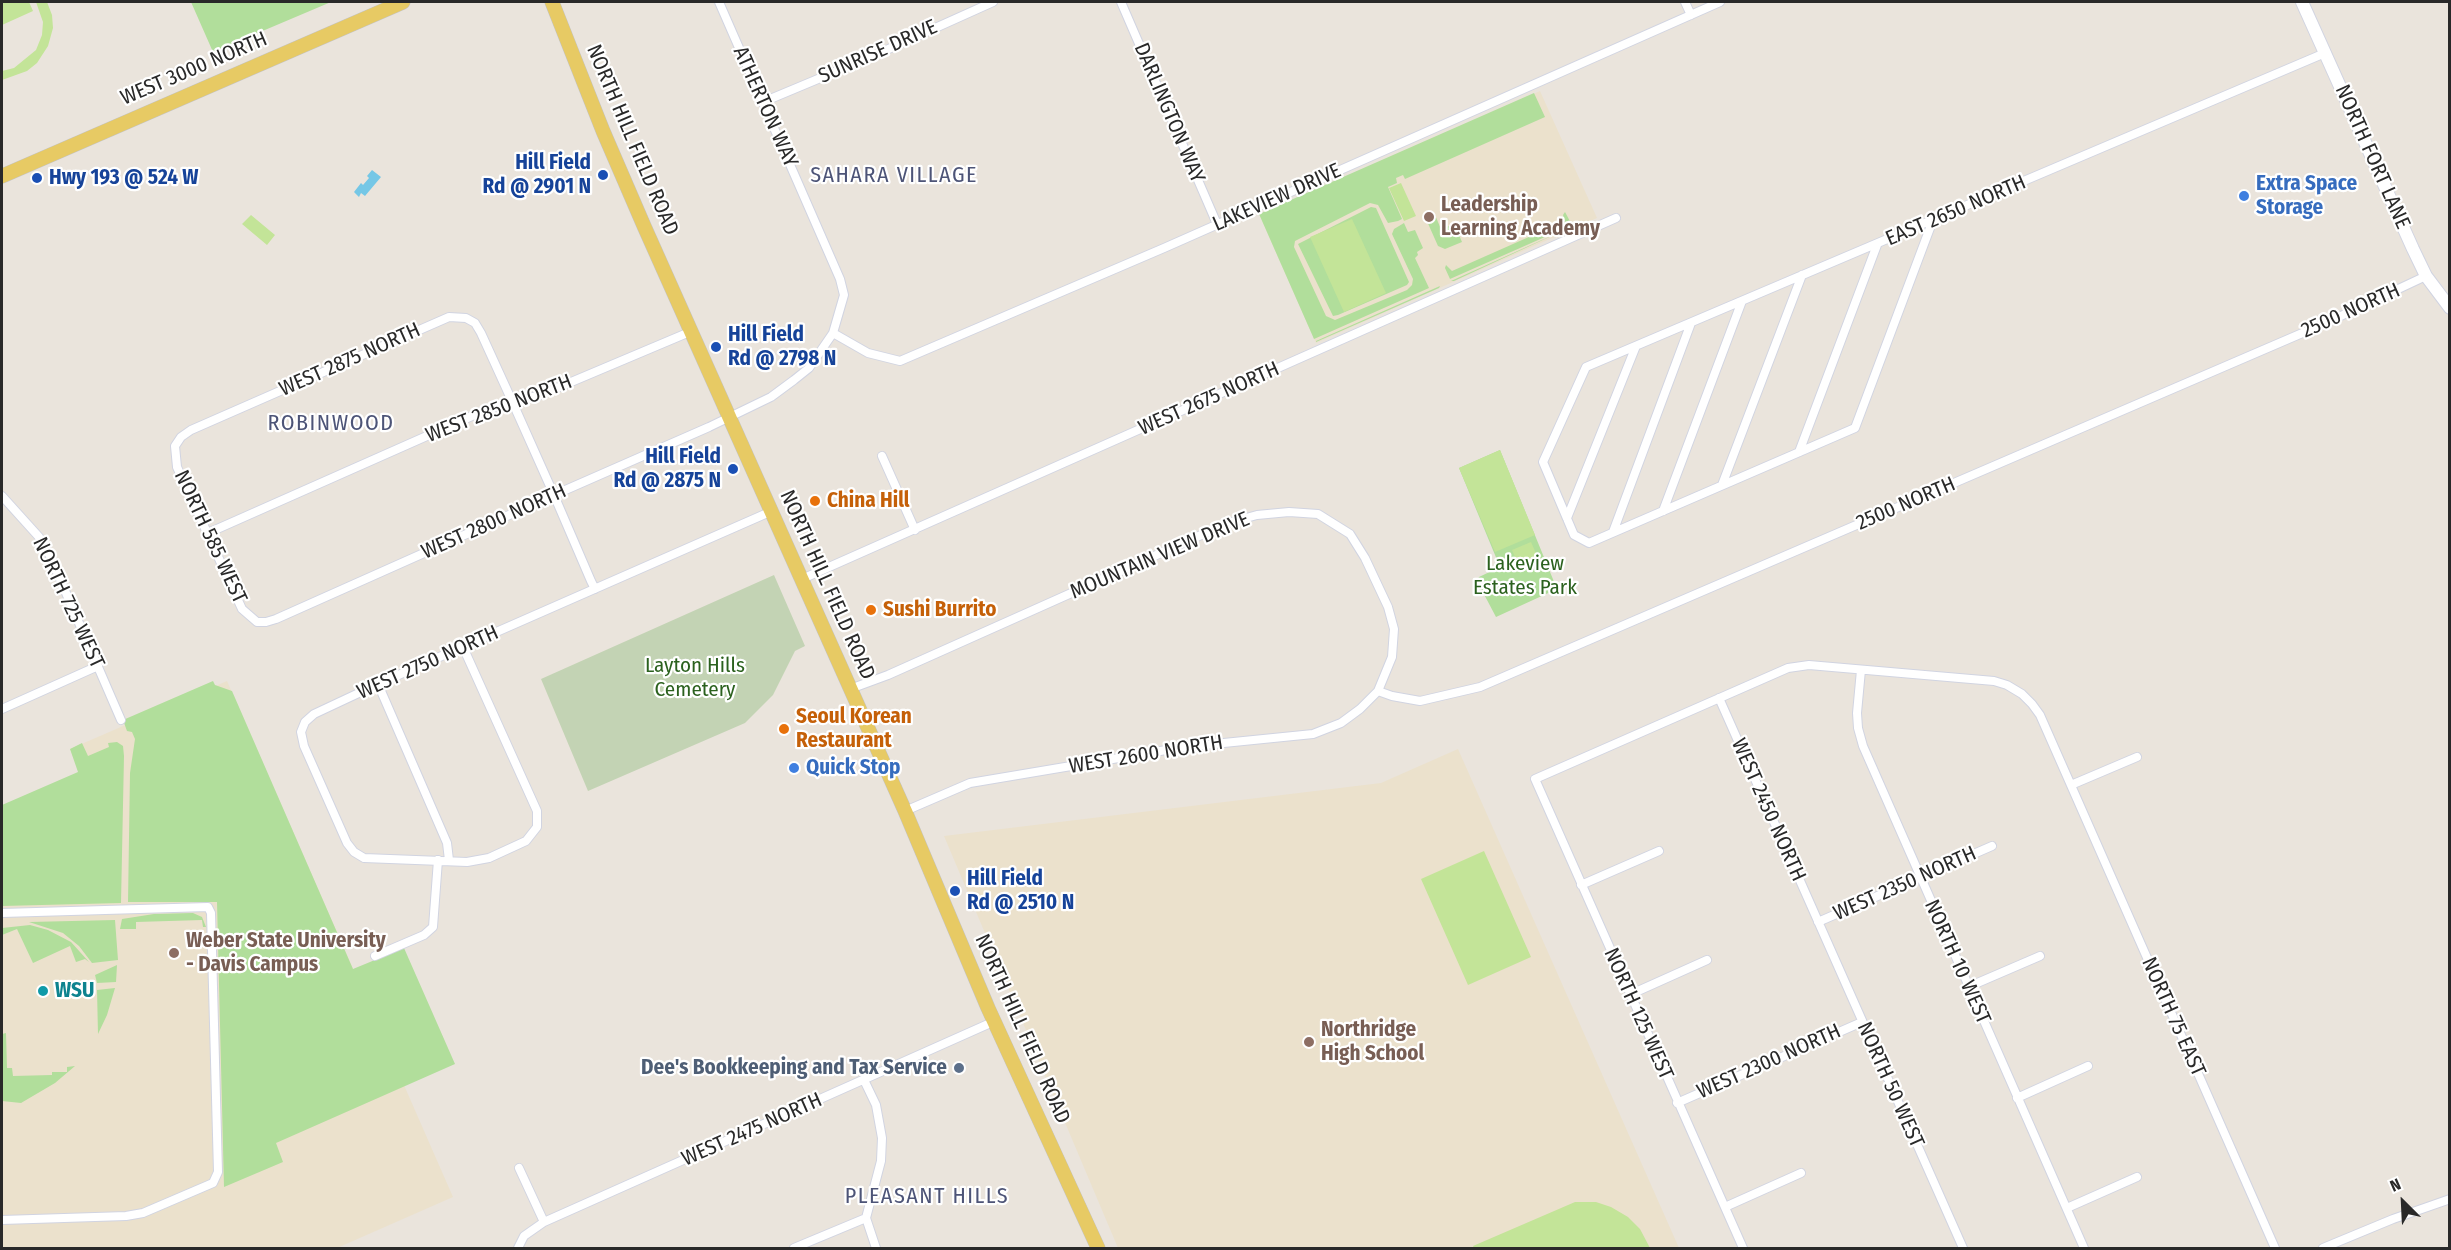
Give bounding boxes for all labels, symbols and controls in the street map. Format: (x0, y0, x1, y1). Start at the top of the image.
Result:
street label: SUNRISE DRIVE (815, 15, 941, 89)
street label: WEST 3000 NORTH (117, 27, 271, 111)
street label: DARLINGTON WAY (1128, 39, 1210, 187)
street label: NORTH HILL FIELD ROAD (580, 41, 684, 239)
street label: ATHERTON WAY (727, 43, 803, 171)
street label: NORTH FORT LANE (2329, 81, 2415, 233)
place label: Hill Field Rd @ 2901 N (483, 150, 591, 200)
street label: LAKEVIEW DRIVE (1209, 158, 1345, 238)
district label: SAHARA VILLAGE (810, 163, 978, 189)
place label: Hwy 193 @ 524 W (49, 165, 199, 191)
marker: Hill Field Rd @ 2901 N (596, 168, 610, 182)
street label: EAST 2650 NORTH (1882, 170, 2030, 252)
marker: Hwy 193 @ 524 W (30, 171, 44, 185)
place label: Extra Space Storage (2256, 171, 2357, 221)
marker: Extra Space Storage (2237, 189, 2251, 203)
place label: Leadership Learning Academy (1441, 192, 1600, 242)
marker: Leadership Learning Academy (1422, 210, 1436, 224)
street label: 2500 NORTH (2298, 278, 2404, 344)
street label: WEST 2875 NORTH (276, 318, 424, 402)
place label: Hill Field Rd @ 2798 N (728, 322, 836, 372)
marker: Hill Field Rd @ 2798 N (709, 340, 723, 354)
street label: WEST 2675 NORTH (1135, 357, 1283, 441)
street label: WEST 2850 NORTH (422, 370, 576, 448)
district label: ROBINWOOD (267, 411, 395, 437)
place label: Hill Field Rd @ 2875 N (613, 444, 721, 494)
marker: Hill Field Rd @ 2875 N (726, 462, 740, 476)
street label: NORTH 585 WEST (168, 466, 252, 608)
street label: 2500 NORTH (1853, 472, 1959, 536)
street label: WEST 2800 NORTH (418, 479, 570, 565)
street label: NORTH HILL FIELD ROAD (774, 486, 880, 684)
place label: China Hill (827, 488, 910, 514)
marker: China Hill (808, 494, 822, 508)
street label: MOUNTAIN VIEW DRIVE (1067, 507, 1253, 605)
street label: NORTH 725 WEST (27, 534, 109, 672)
park label: Lakeview Estates Park (1473, 551, 1577, 601)
place label: Sushi Burrito (883, 597, 996, 623)
marker: Sushi Burrito (864, 603, 878, 617)
street label: WEST 2750 NORTH (353, 621, 503, 705)
park label: Layton Hills Cemetery (645, 653, 745, 703)
place label: Seoul Korean Restaurant (796, 704, 912, 754)
marker: Seoul Korean Restaurant (777, 722, 791, 736)
street label: WEST 2600 NORTH (1067, 730, 1225, 780)
street label: WEST 2450 NORTH (1725, 735, 1811, 885)
place label: Quick Stop (806, 755, 900, 781)
marker: Quick Stop (787, 761, 801, 775)
street label: WEST 2350 NORTH (1830, 841, 1980, 927)
place label: Hill Field Rd @ 2510 N (967, 866, 1074, 916)
marker: Hill Field Rd @ 2510 N (948, 884, 962, 898)
street label: NORTH 10 WEST (1918, 896, 1996, 1028)
place label: Weber State University - Davis Campus (186, 928, 386, 978)
street label: NORTH HILL FIELD ROAD (969, 930, 1075, 1128)
street label: NORTH 125 WEST (1598, 944, 1678, 1084)
marker: Weber State University - Davis Campus (167, 946, 181, 960)
street label: NORTH 75 EAST (2136, 954, 2210, 1080)
place label: WSU (55, 978, 94, 1004)
marker: WSU (36, 984, 50, 998)
place label: Northridge High School (1321, 1017, 1424, 1067)
street label: NORTH 50 WEST (1851, 1018, 1929, 1152)
street label: WEST 2300 NORTH (1693, 1019, 1845, 1105)
marker: Northridge High School (1302, 1035, 1316, 1049)
place label: Dee's Bookkeeping and Tax Service (641, 1055, 947, 1081)
marker: Dee's Bookkeeping and Tax Service (952, 1061, 966, 1075)
street label: WEST 2475 NORTH (678, 1088, 826, 1172)
north arrow (2373, 1172, 2433, 1232)
text: N (2387, 1174, 2404, 1196)
district label: PLEASANT HILLS (845, 1184, 1009, 1210)

